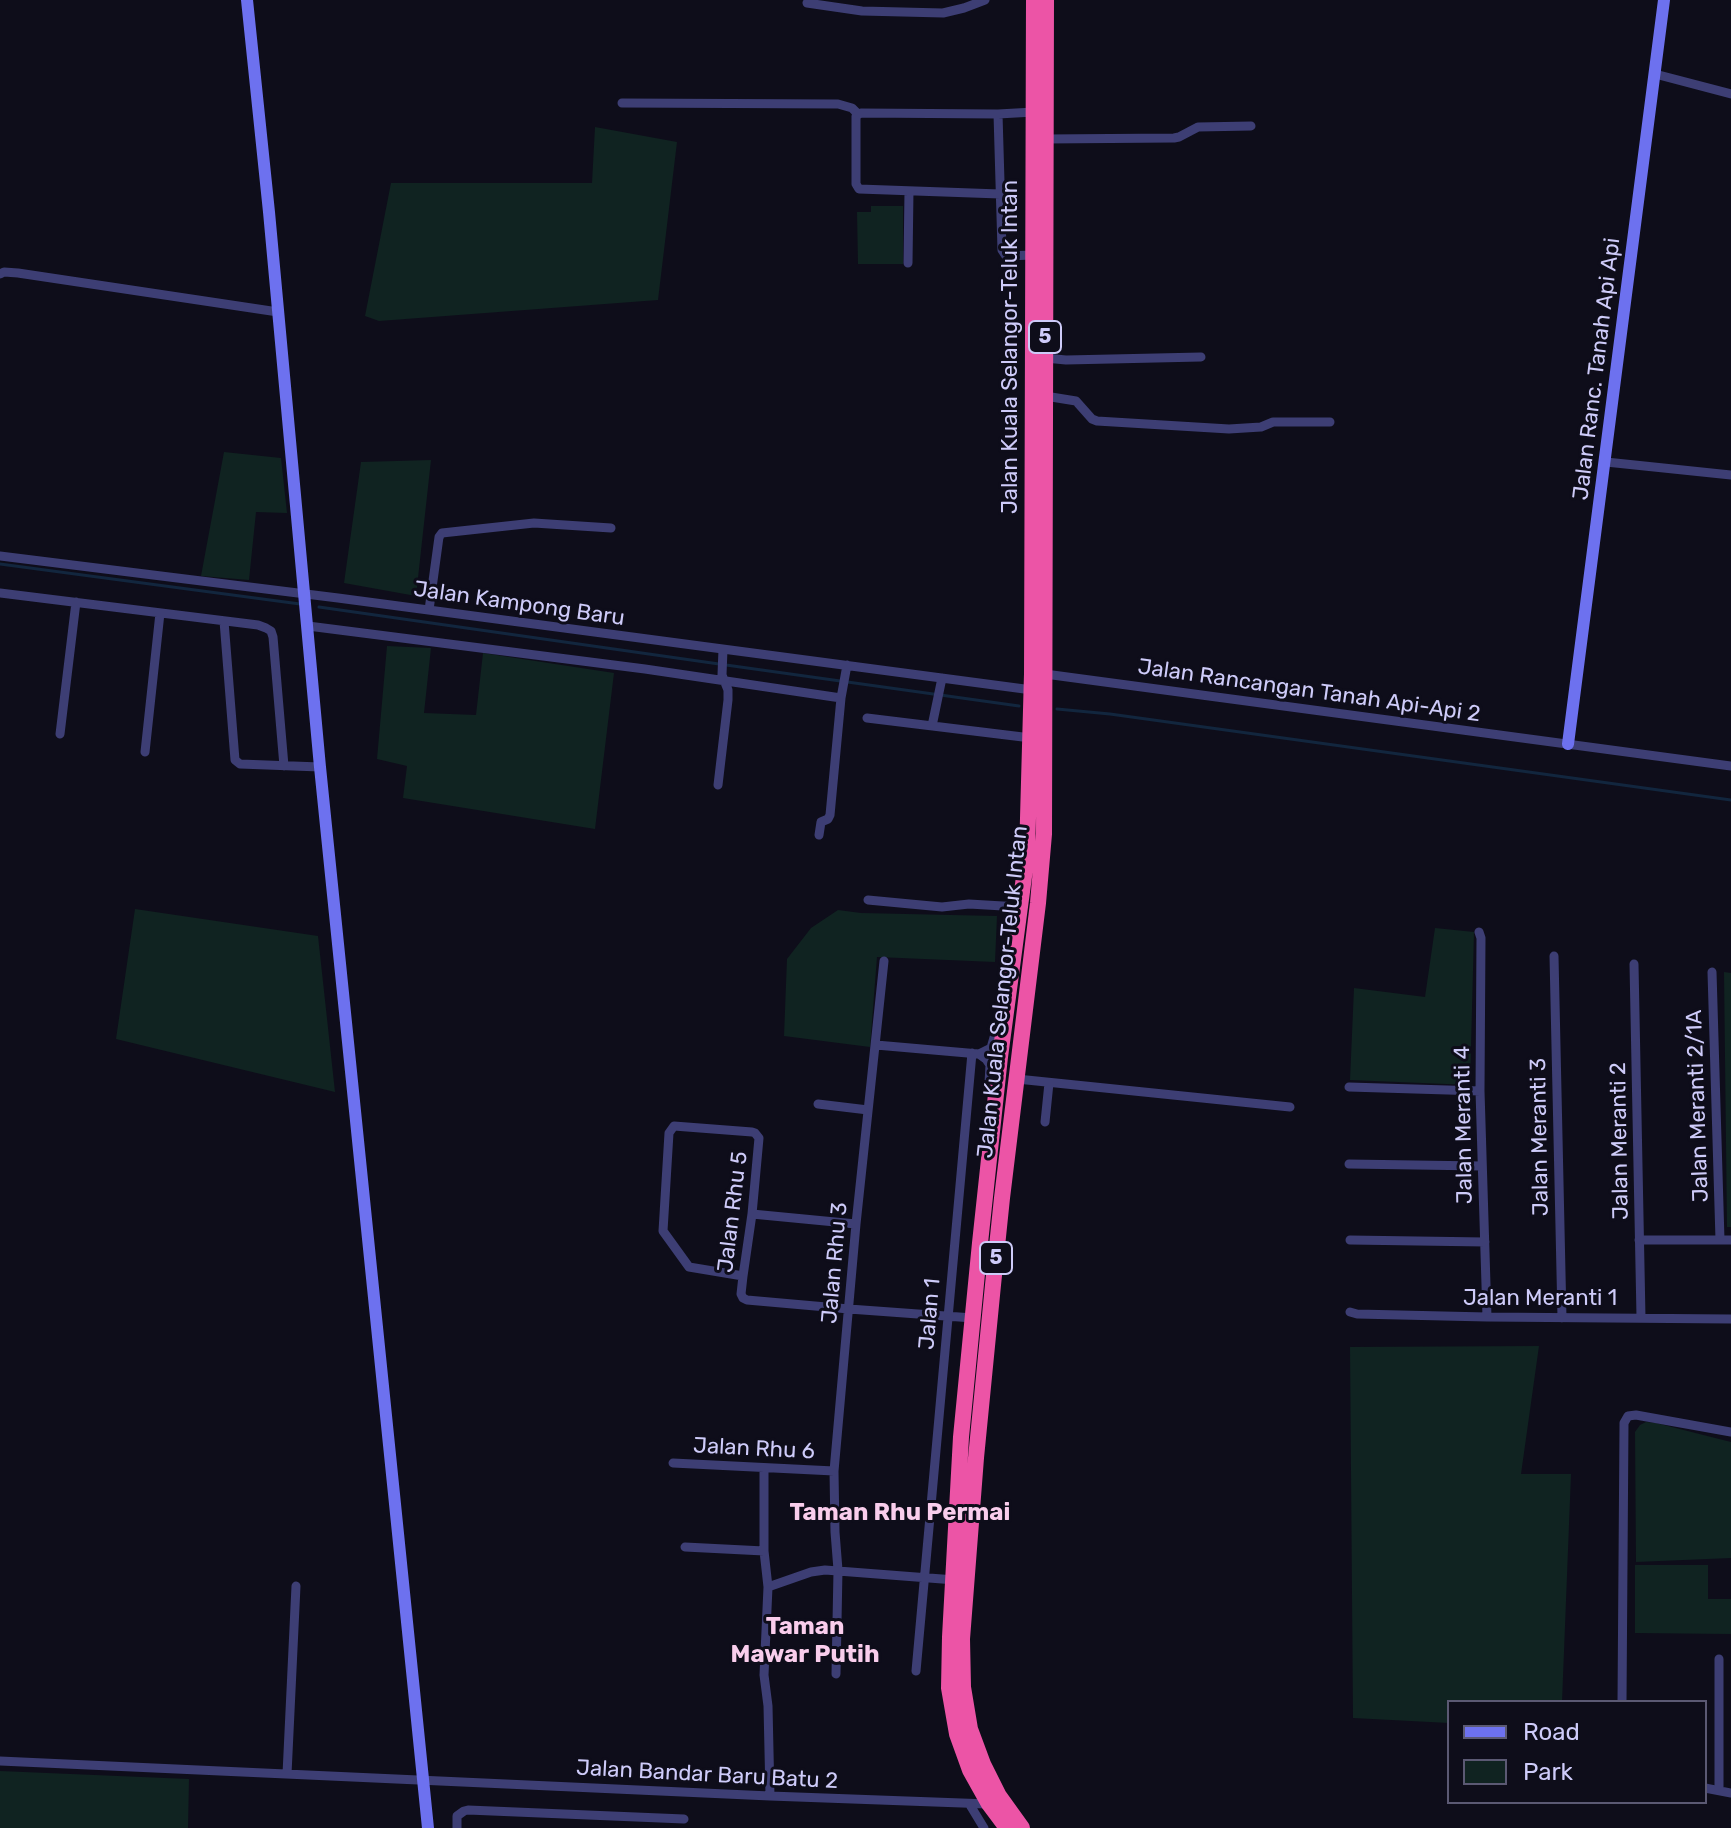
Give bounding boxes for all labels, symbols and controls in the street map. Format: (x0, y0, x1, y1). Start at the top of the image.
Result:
street label: Jalan Kuala Selangor-Teluk Intan (998, 180, 1024, 514)
street label: Jalan Ranc. Tanah Api Api (1568, 236, 1626, 502)
road number: 5 (1029, 321, 1061, 353)
street label: Jalan Kampong Baru (412, 576, 626, 632)
street label: Jalan Rancangan Tanah Api-Api 2 (1136, 654, 1482, 728)
street label: Jalan Kuala Selangor-Teluk Intan (972, 824, 1034, 1160)
street label: Jalan Meranti 2/1A (1681, 1009, 1715, 1203)
street label: Jalan Meranti 4 (1449, 1046, 1479, 1204)
street label: Jalan Meranti 3 (1525, 1058, 1555, 1216)
street label: Jalan Meranti 2 (1605, 1062, 1635, 1220)
street label: Jalan Rhu 5 (712, 1150, 754, 1274)
street label: Jalan Rhu 3 (817, 1201, 853, 1325)
road number: 5 (980, 1242, 1012, 1274)
street label: Jalan 1 (914, 1277, 946, 1351)
street label: Jalan Meranti 1 (1463, 1286, 1617, 1312)
street label: Jalan Rhu 6 (692, 1433, 816, 1465)
district label: Taman Rhu Permai (790, 1499, 1010, 1527)
district label: Taman Mawar Putih (731, 1613, 879, 1669)
legend (1447, 1700, 1707, 1804)
text: Road (1523, 1718, 1580, 1746)
street label: Jalan Bandar Baru Batu 2 (575, 1755, 839, 1795)
text: Park (1523, 1758, 1573, 1786)

